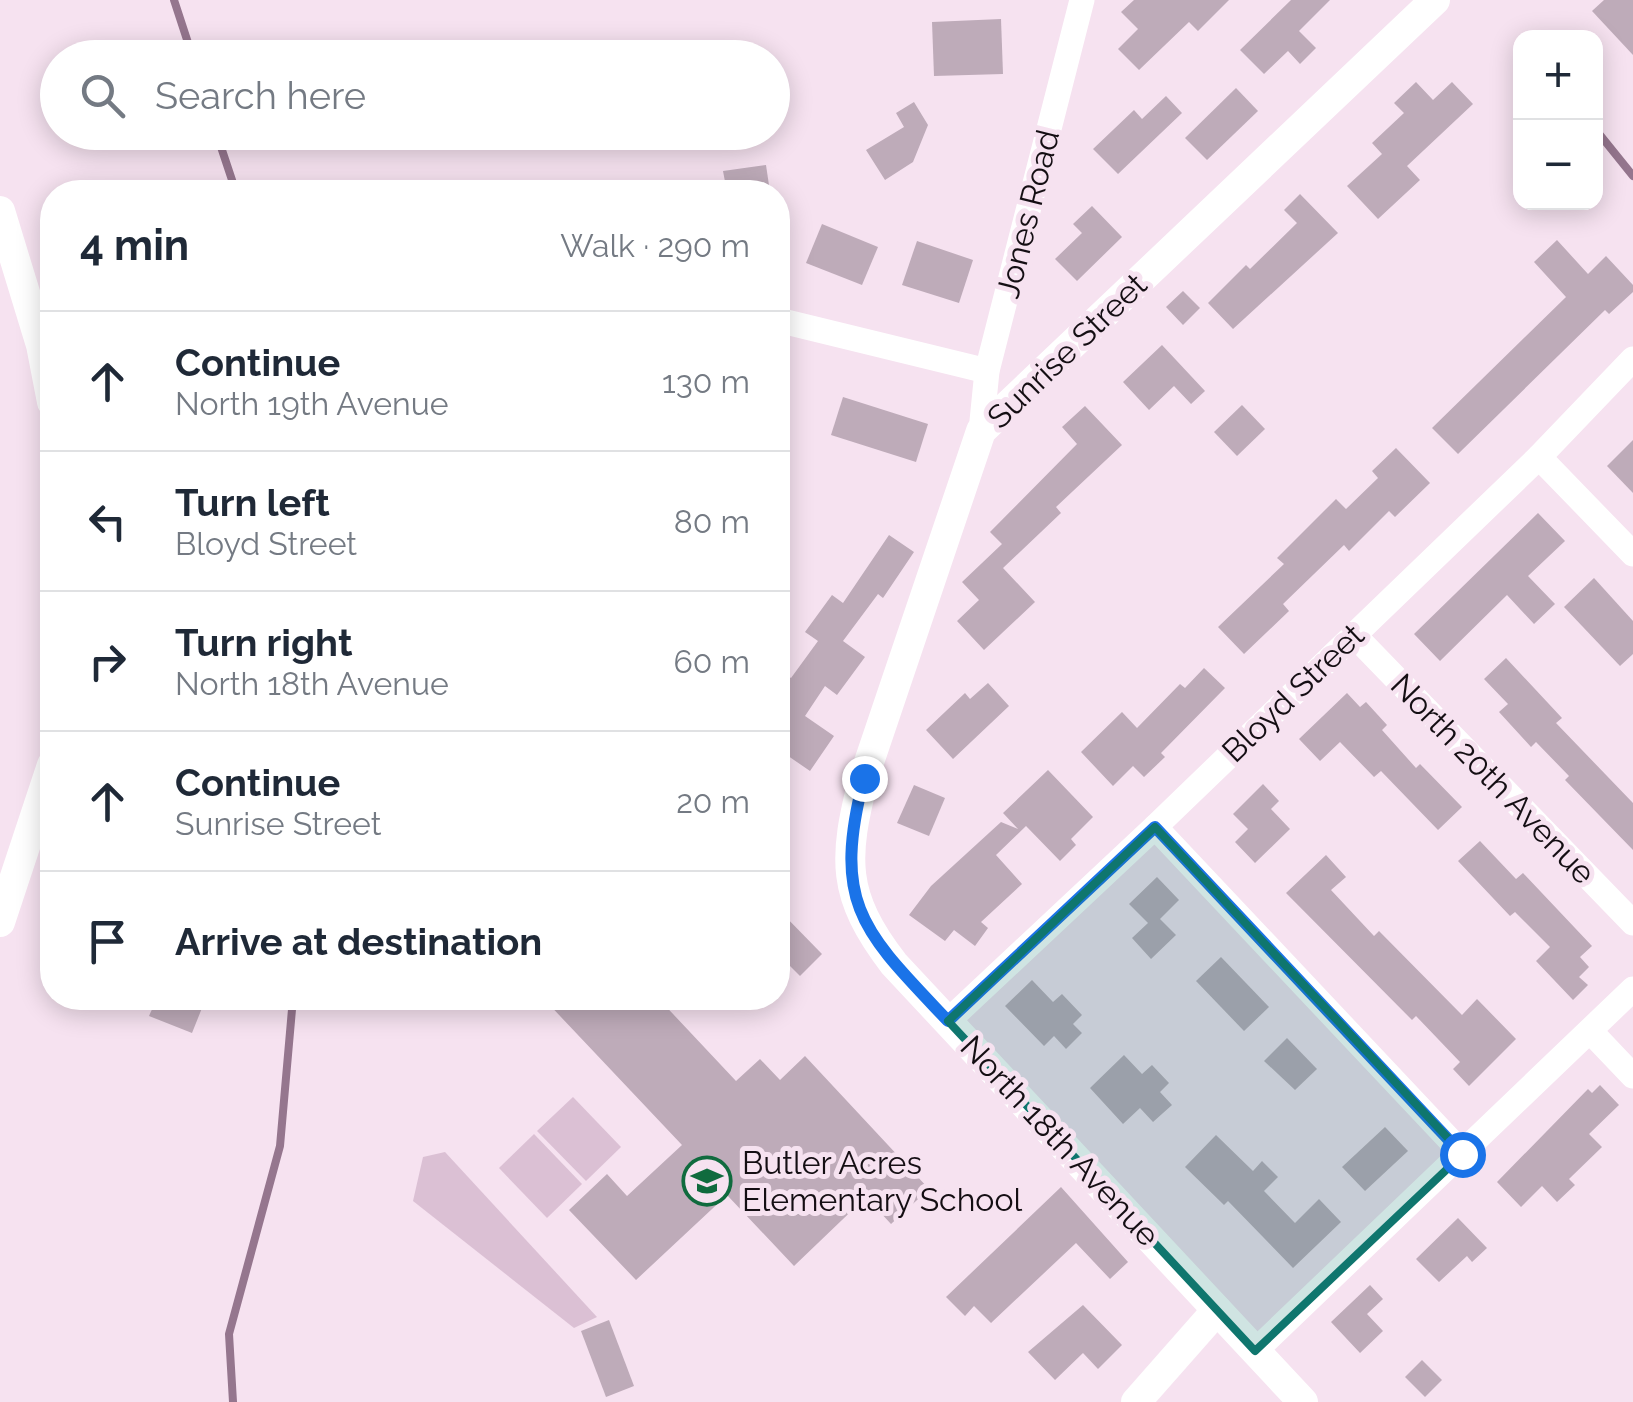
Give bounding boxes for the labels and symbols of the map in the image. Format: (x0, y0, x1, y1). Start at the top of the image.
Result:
street label: Jones Road (989, 126, 1066, 302)
street label: Sunrise Street (980, 265, 1154, 436)
street label: Bloyd Street (1214, 616, 1371, 769)
street label: North 20th Avenue (1384, 666, 1603, 891)
route end (842, 756, 888, 802)
street label: North 18th Avenue (953, 1028, 1167, 1253)
route start (1440, 1132, 1486, 1178)
place label: Butler Acres Elementary School (742, 1144, 1022, 1218)
school or university icon: Butler Acres Elementary School (681, 1155, 733, 1207)

